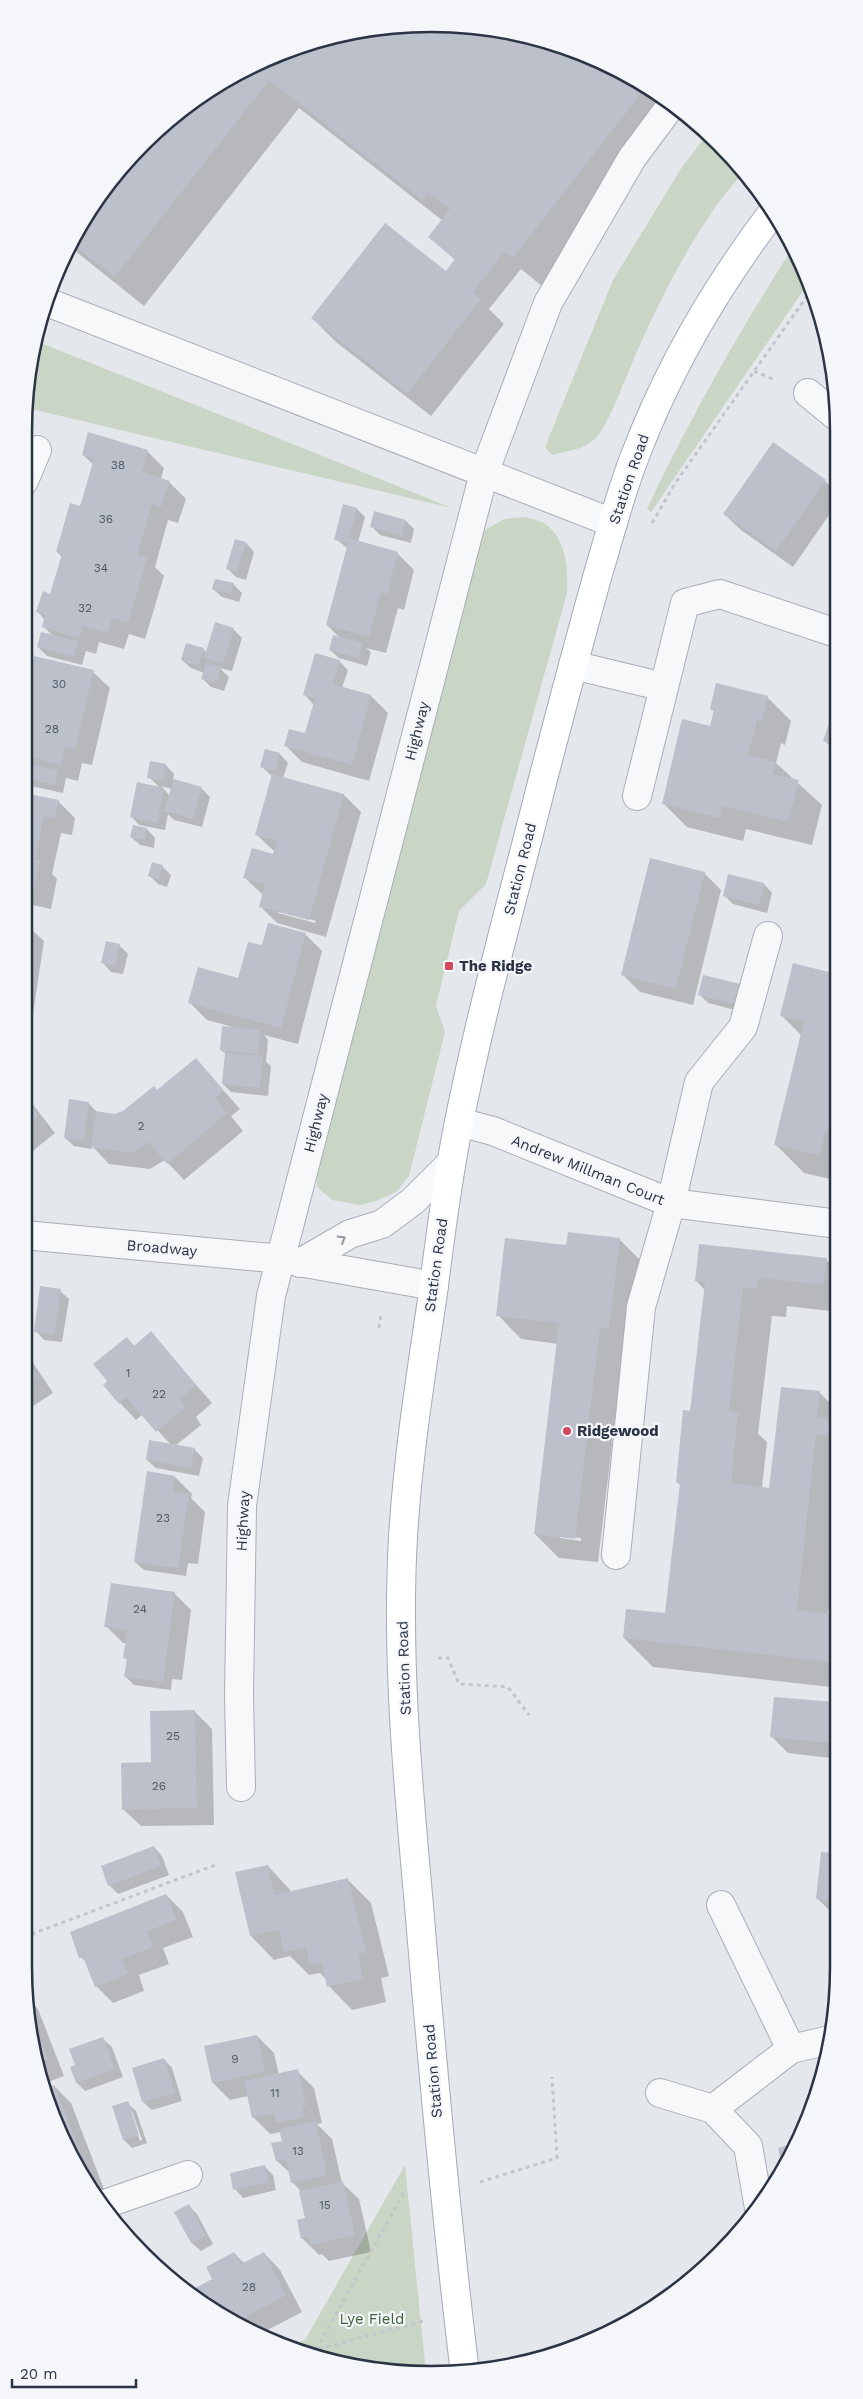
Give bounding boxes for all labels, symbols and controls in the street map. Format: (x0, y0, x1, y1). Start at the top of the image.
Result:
street label: Station Road (605, 431, 653, 527)
house number: 38 (111, 458, 125, 472)
house number: 36 (99, 512, 113, 526)
house number: 34 (94, 561, 108, 575)
house number: 32 (78, 601, 92, 615)
house number: 30 (52, 677, 66, 691)
street label: Highway (401, 699, 433, 762)
house number: 28 (45, 722, 59, 736)
street label: Station Road (500, 821, 540, 917)
place label: The Ridge (459, 957, 532, 975)
marker: The Ridge (443, 960, 455, 972)
street label: Highway (300, 1091, 332, 1154)
house number: 2 (138, 1119, 145, 1133)
street label: Andrew Millman Court (509, 1131, 668, 1209)
street label: Station Road (421, 1217, 451, 1313)
one-way arrow (337, 1235, 346, 1245)
street label: Broadway (126, 1236, 198, 1260)
house number: 1 (126, 1366, 130, 1380)
house number: 22 (152, 1387, 166, 1401)
place label: Ridgewood (577, 1422, 659, 1440)
marker: Ridgewood (561, 1425, 573, 1437)
street label: Highway (232, 1490, 254, 1552)
house number: 23 (156, 1511, 170, 1525)
house number: 24 (133, 1602, 147, 1616)
street label: Station Road (393, 1621, 415, 1715)
house number: 25 (166, 1729, 180, 1743)
house number: 26 (152, 1779, 166, 1793)
street label: Station Road (420, 2023, 446, 2119)
house number: 9 (231, 2052, 239, 2066)
house number: 11 (270, 2086, 280, 2100)
house number: 13 (292, 2144, 304, 2158)
house number: 15 (319, 2198, 331, 2212)
house number: 28 (242, 2280, 256, 2294)
park label: Lye Field (340, 2310, 404, 2328)
scale bar (12, 2356, 136, 2388)
text: 20 m (20, 2365, 58, 2383)

